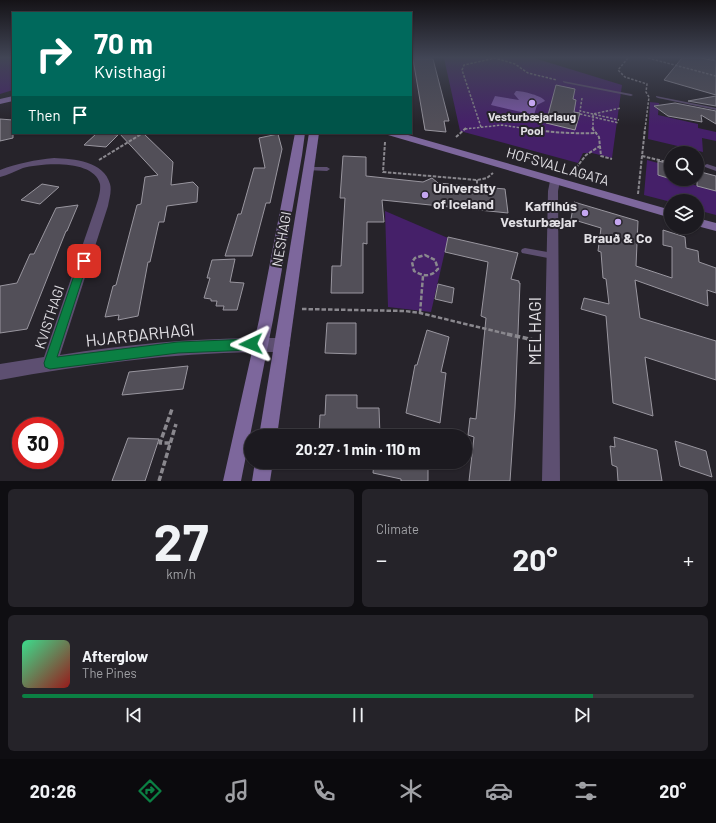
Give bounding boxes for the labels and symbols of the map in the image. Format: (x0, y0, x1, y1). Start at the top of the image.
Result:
marker: Vesturbæjarlaug Pool (527, 98, 537, 108)
place label: Vesturbæjarlaug Pool (488, 109, 576, 137)
street label: HOFSVALLAGATA (505, 143, 612, 189)
place label: University of Iceland (433, 179, 496, 212)
marker: University of Iceland (420, 190, 430, 200)
place label: Kaffihús Vesturbæjar (500, 197, 578, 230)
marker: Kaffihús Vesturbæjar (580, 208, 590, 218)
street label: NESHAGI (268, 210, 294, 268)
marker: Brauð & Co (613, 217, 623, 227)
place label: Brauð & Co (584, 229, 652, 246)
pin (67, 244, 101, 278)
street label: KVISTHAGI (31, 283, 67, 351)
street label: MELHAGI (524, 297, 544, 365)
street label: HJARÐARHAGI (84, 318, 196, 350)
position arrow (230, 323, 272, 365)
speed limit sign: 30 (12, 417, 64, 469)

